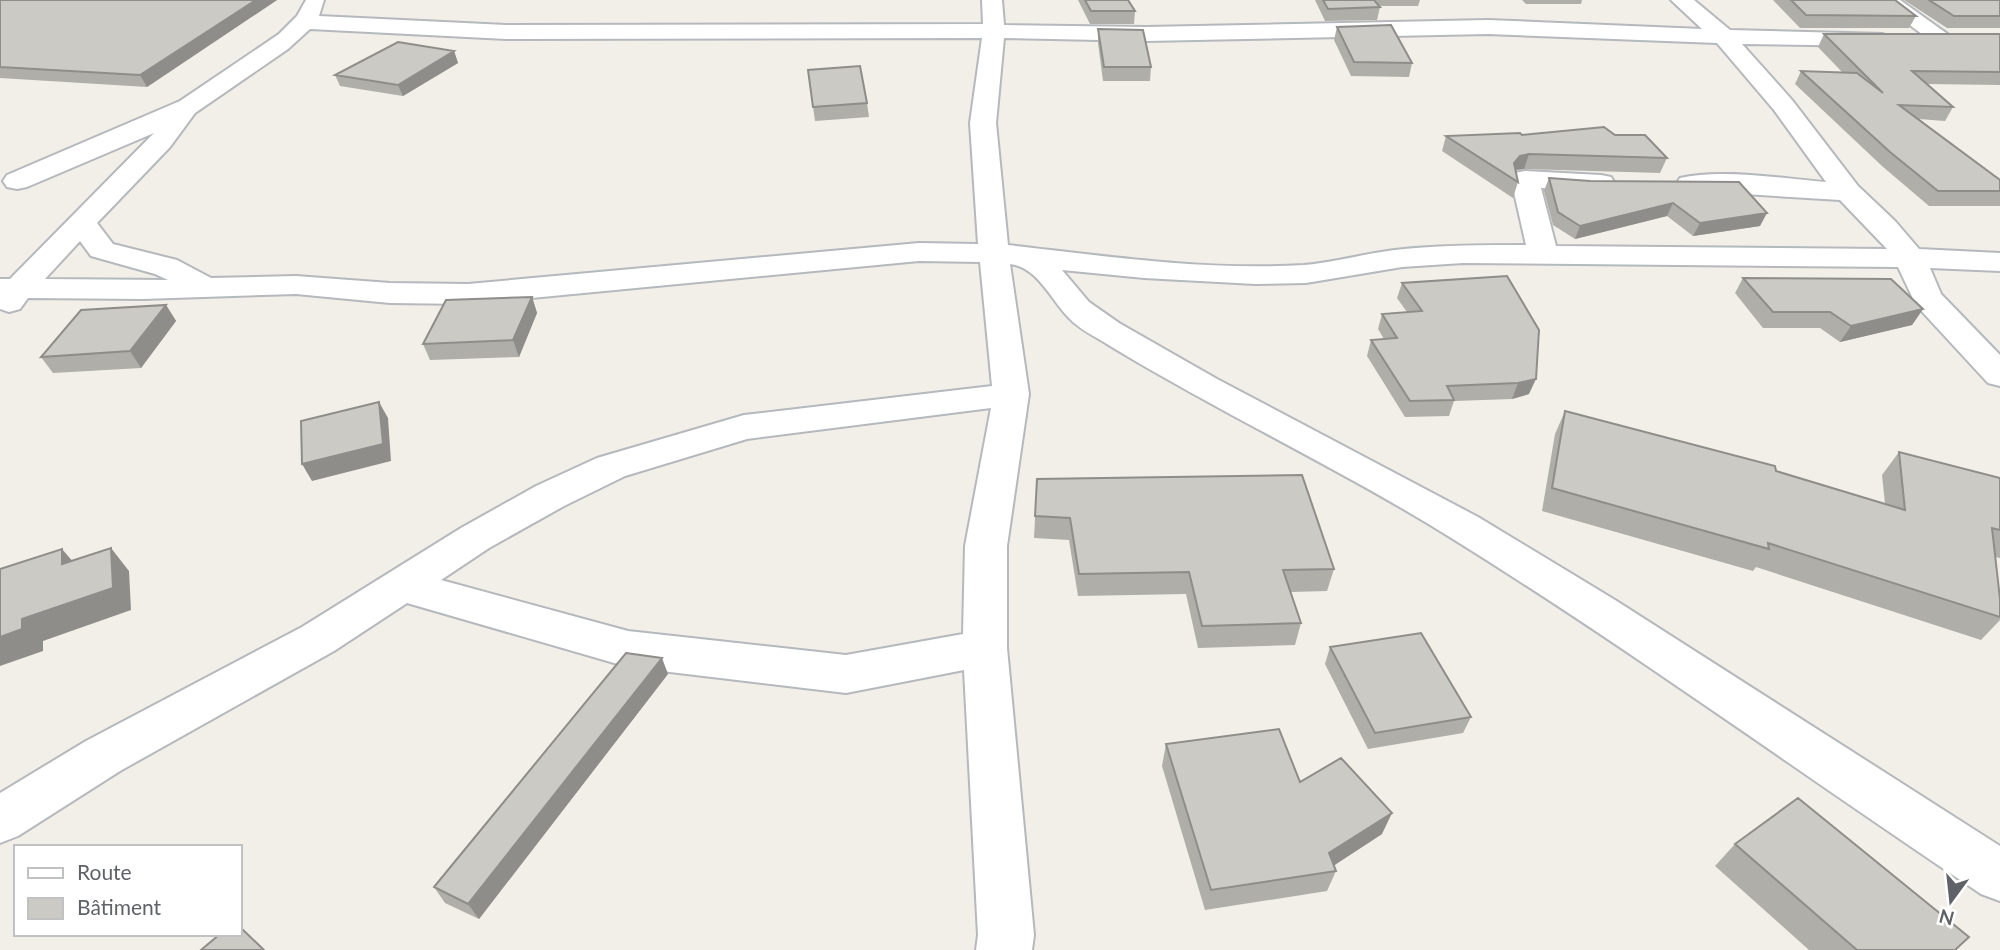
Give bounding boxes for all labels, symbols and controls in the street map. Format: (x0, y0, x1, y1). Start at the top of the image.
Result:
legend (14, 845, 242, 936)
text: Route (77, 859, 132, 884)
north arrow (1916, 866, 1986, 936)
text: Bâtiment (77, 894, 162, 919)
text: N (1936, 905, 1957, 931)

